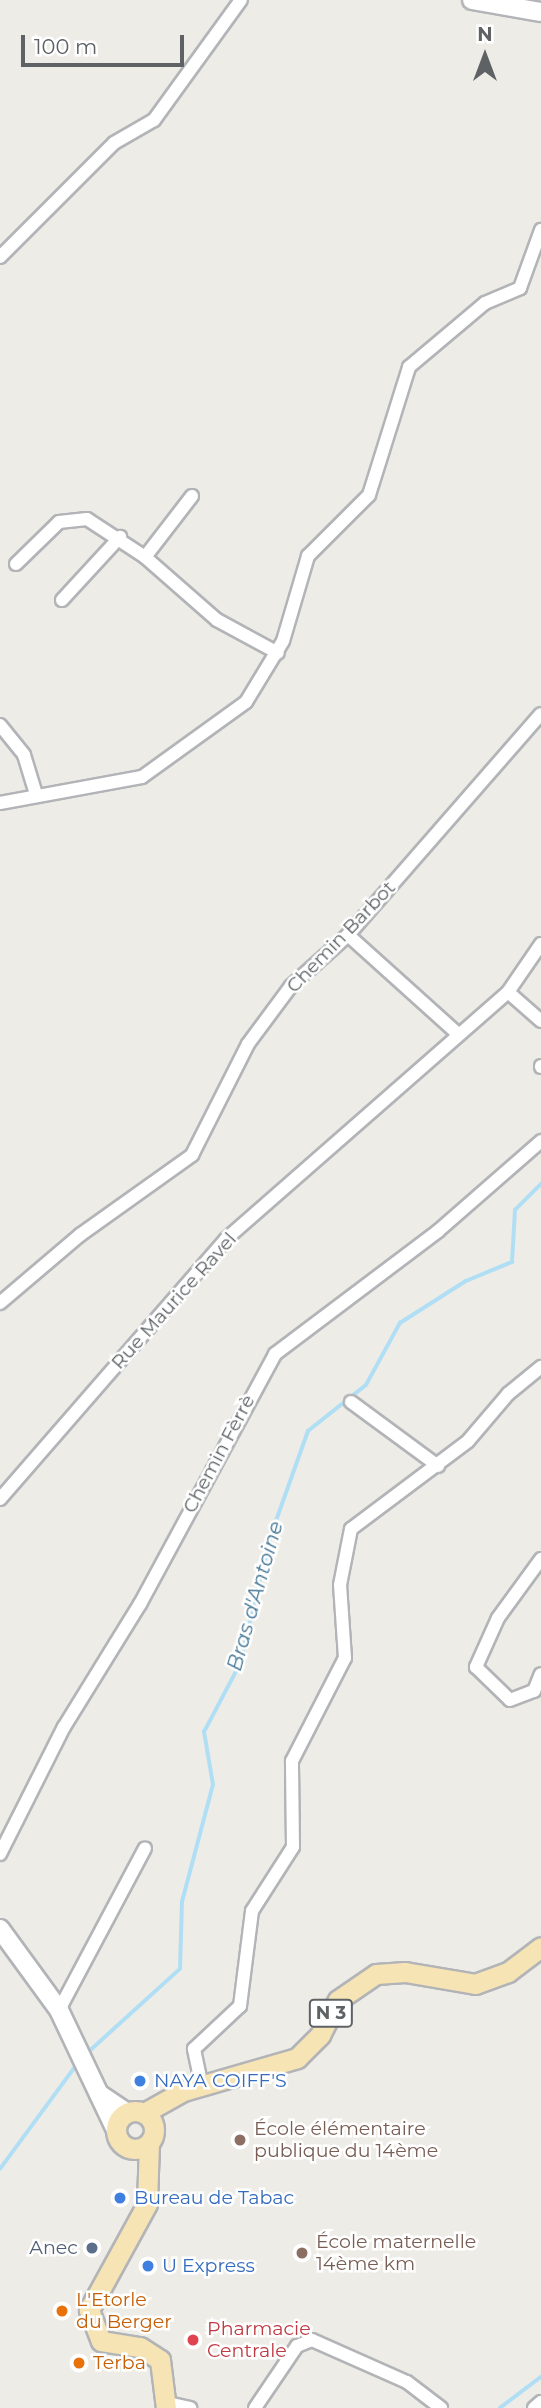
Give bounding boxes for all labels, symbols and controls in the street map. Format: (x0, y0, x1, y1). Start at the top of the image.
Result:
scale bar (24, 21, 187, 65)
north arrow (450, 21, 520, 91)
text: N (477, 23, 493, 46)
text: 100 m (34, 34, 97, 59)
street label: Chemin Barbot (282, 876, 400, 998)
street label: Rue Maurice Ravel (107, 1228, 241, 1374)
street label: Chemin Fèrrè (178, 1391, 260, 1517)
water label: Bras d'Antoine (222, 1518, 288, 1674)
road number: N 3 (308, 1998, 354, 2027)
place label: NAYA COIFF'S (154, 2070, 287, 2092)
marker: NAYA COIFF'S (132, 2073, 148, 2089)
place label: École élémentaire publique du 14ème (254, 2118, 438, 2162)
marker: École élémentaire publique du 14ème (232, 2132, 248, 2148)
place label: Bureau de Tabac (134, 2187, 294, 2209)
marker: Bureau de Tabac (112, 2190, 128, 2206)
place label: École maternelle 14ème km (316, 2231, 476, 2275)
place label: Anec (29, 2237, 78, 2259)
marker: Anec (84, 2240, 100, 2256)
marker: École maternelle 14ème km (294, 2245, 310, 2261)
place label: U Express (162, 2255, 255, 2277)
marker: U Express (140, 2258, 156, 2274)
place label: L'Etorle du Berger (76, 2289, 172, 2333)
marker: L'Etorle du Berger (54, 2303, 70, 2319)
place label: Pharmacie Centrale (207, 2318, 311, 2362)
marker: Pharmacie Centrale (185, 2332, 201, 2348)
place label: Terba (93, 2352, 146, 2374)
marker: Terba (71, 2355, 87, 2371)

